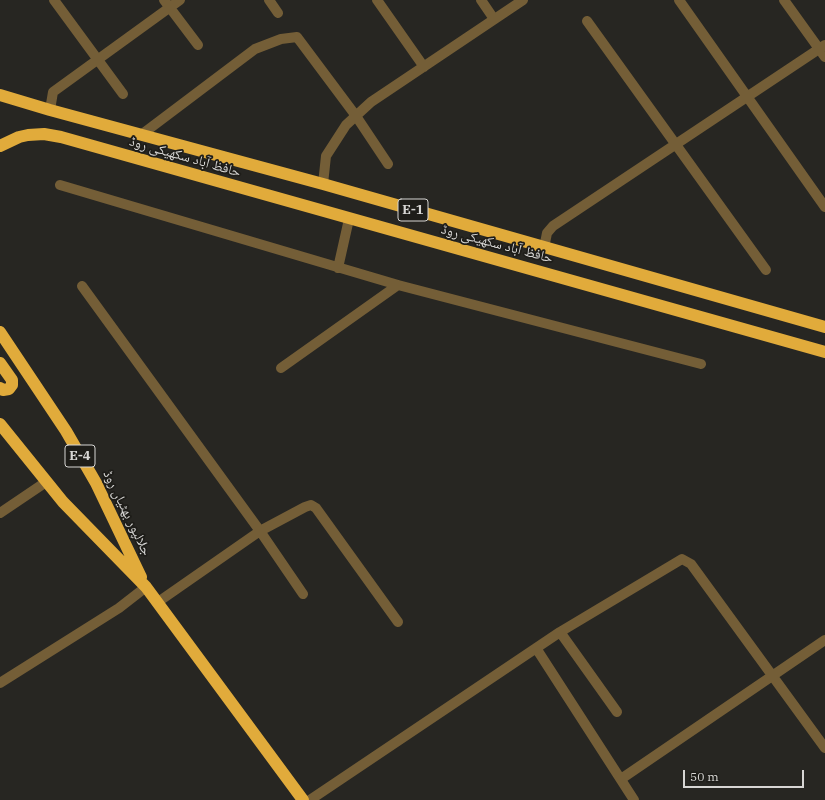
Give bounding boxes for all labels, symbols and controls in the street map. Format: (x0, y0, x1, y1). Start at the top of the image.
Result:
street label: حافظ آباد سکھیکی روڈ (127, 133, 243, 181)
road number: E-1 (398, 199, 428, 221)
street label: حافظ آباد سکھیکی روڈ (439, 221, 555, 267)
road number: E-4 (65, 445, 95, 467)
street label: جلالپور بھٹیاں روڈ (99, 468, 155, 558)
scale bar (685, 762, 806, 788)
text: 50 m (690, 769, 719, 784)

